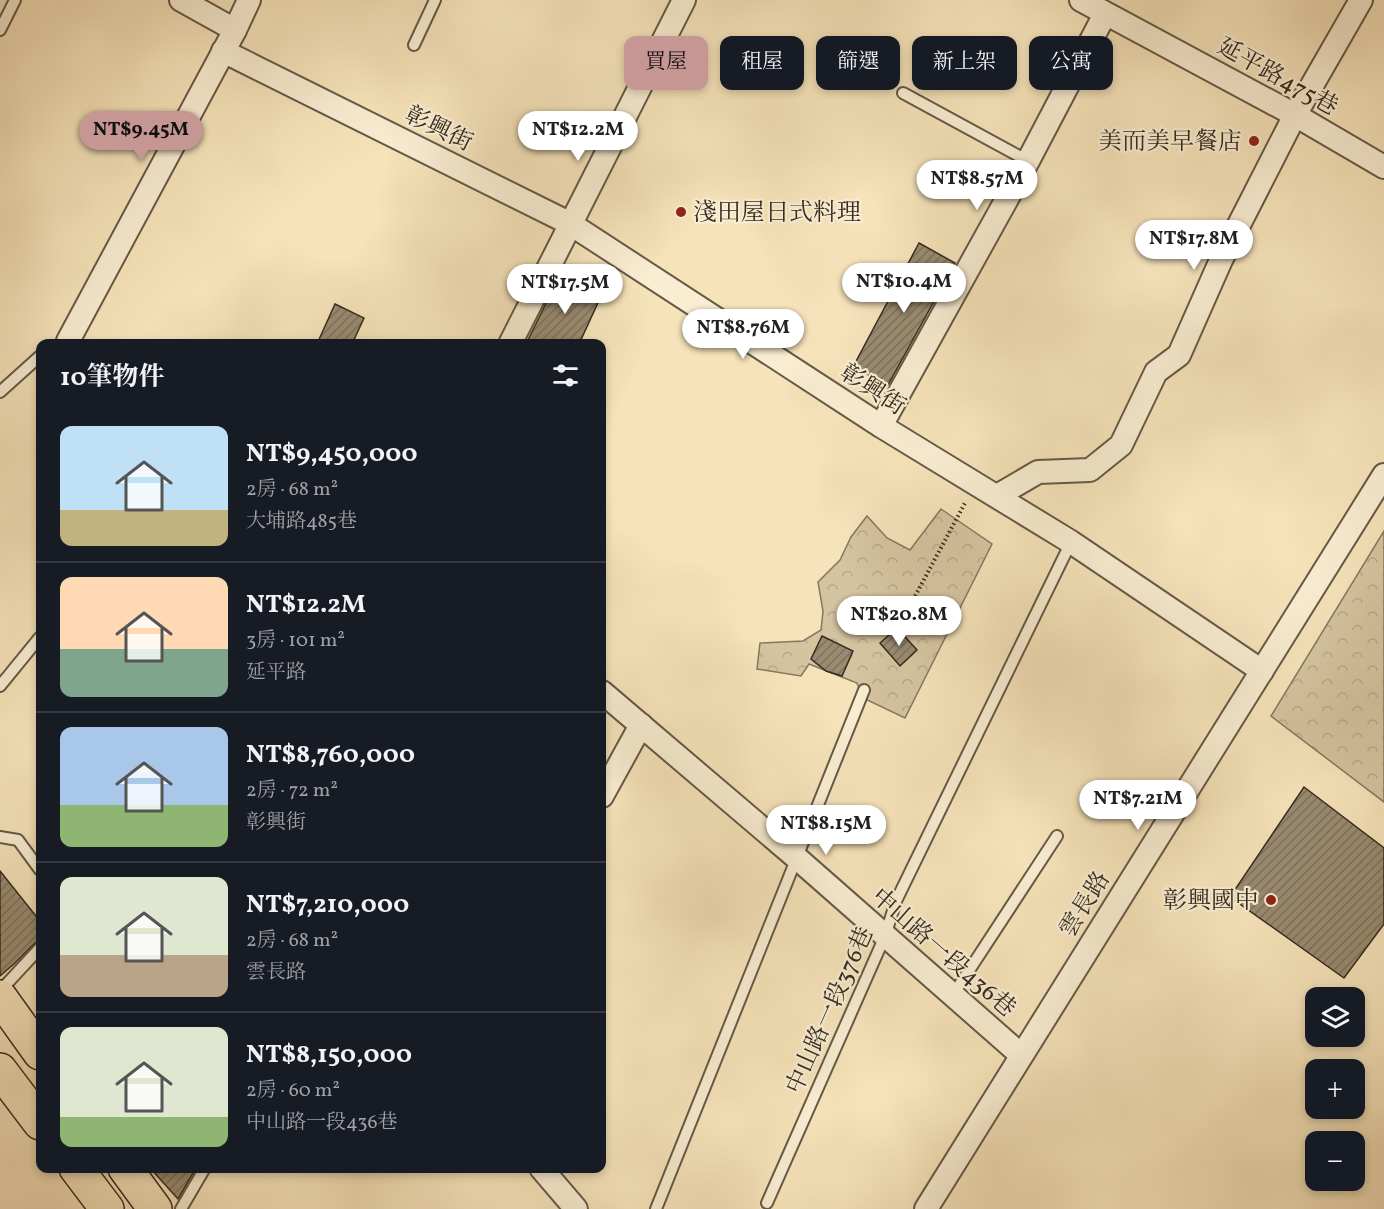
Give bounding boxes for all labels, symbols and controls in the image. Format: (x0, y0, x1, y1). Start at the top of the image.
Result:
street label: 延平路475巷 (1210, 31, 1344, 125)
chip: 買屋 (624, 36, 708, 90)
chip: 租屋 (720, 36, 804, 90)
chip: 篩選 (816, 36, 900, 90)
chip: 新上架 (912, 36, 1017, 90)
chip: 公寓 (1029, 36, 1113, 90)
street label: 彰興街 (398, 99, 478, 161)
pin: NT$9.45M (79, 111, 203, 162)
pin: NT$12.2M (516, 111, 640, 162)
text: NT$9.45M (93, 116, 189, 144)
text: NT$12.2M (532, 116, 624, 144)
place label: 美而美早餐店 (1098, 126, 1242, 160)
marker: 美而美早餐店 (1247, 134, 1261, 148)
pin: NT$8.57M (915, 160, 1039, 211)
text: NT$8.57M (931, 165, 1023, 193)
place label: 淺田屋日式料理 (693, 197, 861, 231)
marker: 淺田屋日式料理 (674, 205, 688, 219)
pin: NT$17.8M (1132, 220, 1256, 271)
text: NT$17.8M (1149, 225, 1239, 253)
pin: NT$10.4M (842, 263, 966, 314)
pin: NT$17.5M (503, 264, 627, 315)
text: NT$10.4M (856, 268, 952, 296)
text: NT$17.5M (521, 269, 609, 297)
pin: NT$8.76M (681, 309, 805, 360)
text: NT$8.76M (696, 314, 790, 342)
street label: 彰興街 (832, 357, 911, 425)
icon: filters (549, 359, 582, 392)
text: 10筆物件 (60, 360, 164, 396)
text: NT$9,450,000 (246, 436, 418, 472)
icon: home (108, 450, 180, 522)
text: 2房 · 68 m² (246, 476, 338, 504)
text: 大埔路485巷 (246, 508, 357, 536)
text: NT$12.2M (246, 587, 366, 623)
pin: NT$20.8M (837, 596, 961, 647)
icon: home (108, 601, 180, 673)
text: NT$20.8M (851, 601, 947, 629)
text: 3房 · 101 m² (246, 627, 345, 655)
text: 延平路 (246, 659, 306, 687)
text: NT$8,760,000 (246, 737, 415, 773)
icon: home (108, 751, 180, 823)
text: 2房 · 72 m² (246, 777, 338, 805)
pin: NT$7.21M (1076, 780, 1200, 831)
text: NT$7.21M (1093, 785, 1183, 813)
pin: NT$8.15M (764, 805, 888, 856)
text: 彰興街 (246, 809, 306, 837)
text: NT$8.15M (780, 810, 872, 838)
street label: 雲長路 (1052, 866, 1119, 945)
street label: 中山路一段436巷 (863, 881, 1022, 1026)
place label: 彰興國中 (1163, 885, 1259, 919)
text: NT$7,210,000 (246, 887, 409, 923)
marker: 彰興國中 (1264, 893, 1278, 907)
icon: home (108, 901, 180, 973)
street label: 中山路一段376巷 (779, 922, 883, 1100)
text: 2房 · 68 m² (246, 927, 338, 955)
text: 雲長路 (246, 959, 306, 987)
map controls (1305, 987, 1365, 1191)
button: layers (1305, 987, 1365, 1047)
text: NT$8,150,000 (246, 1037, 412, 1073)
icon: home (108, 1051, 180, 1123)
button: + (1305, 1059, 1365, 1119)
text: 2房 · 60 m² (246, 1077, 340, 1105)
text: 中山路一段436巷 (246, 1109, 398, 1137)
button: − (1305, 1131, 1365, 1191)

